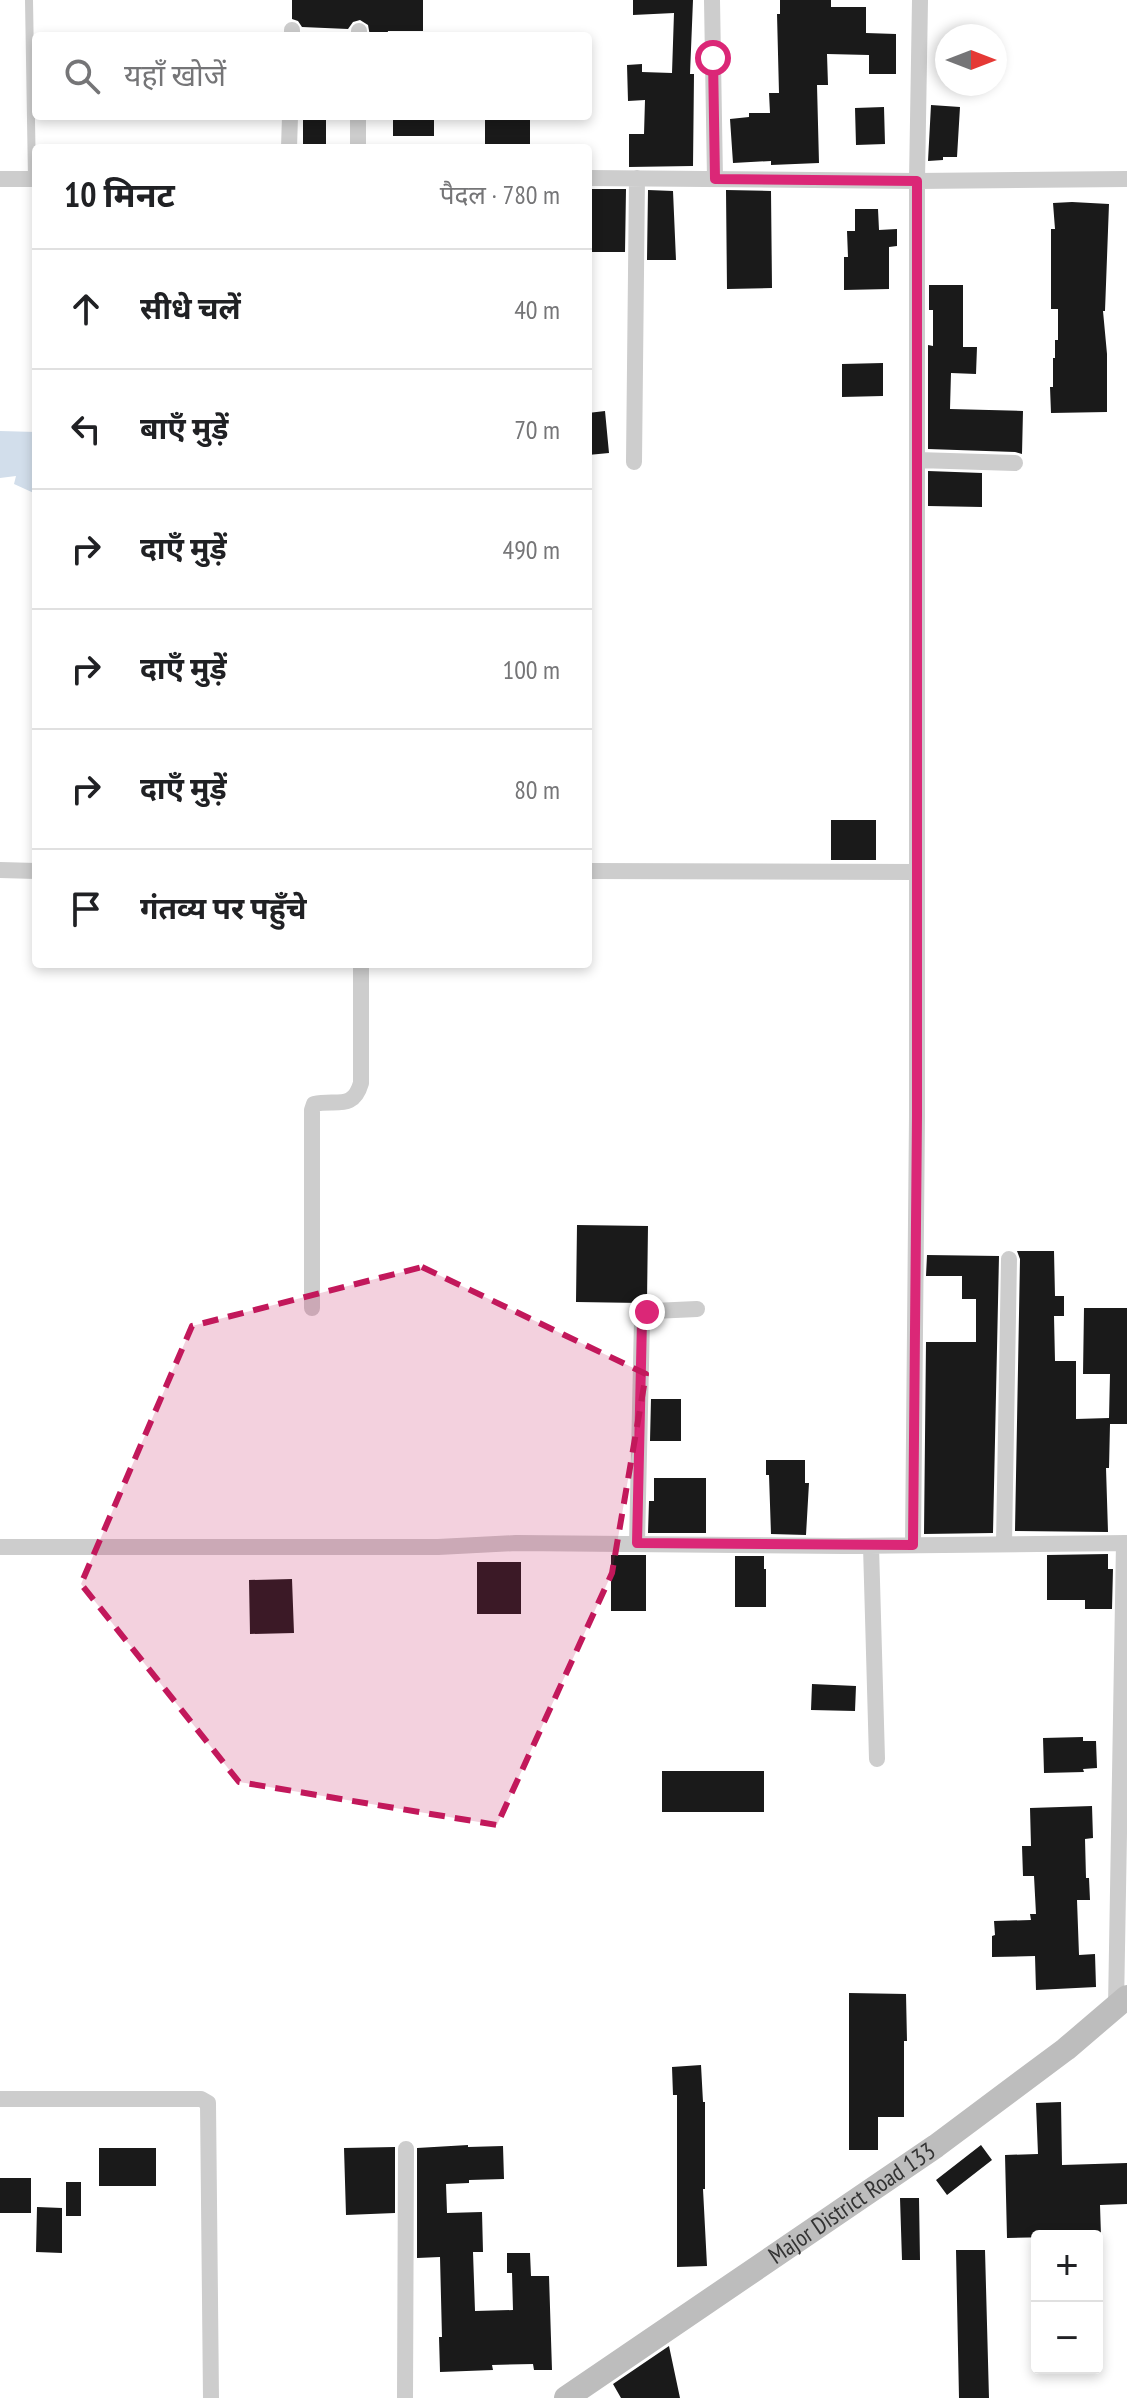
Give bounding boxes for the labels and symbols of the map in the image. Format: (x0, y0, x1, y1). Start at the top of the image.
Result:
north arrow (935, 24, 1007, 96)
route start (695, 40, 731, 76)
route end (629, 1294, 665, 1330)
street label: Major District Road 133 (762, 2135, 941, 2271)

